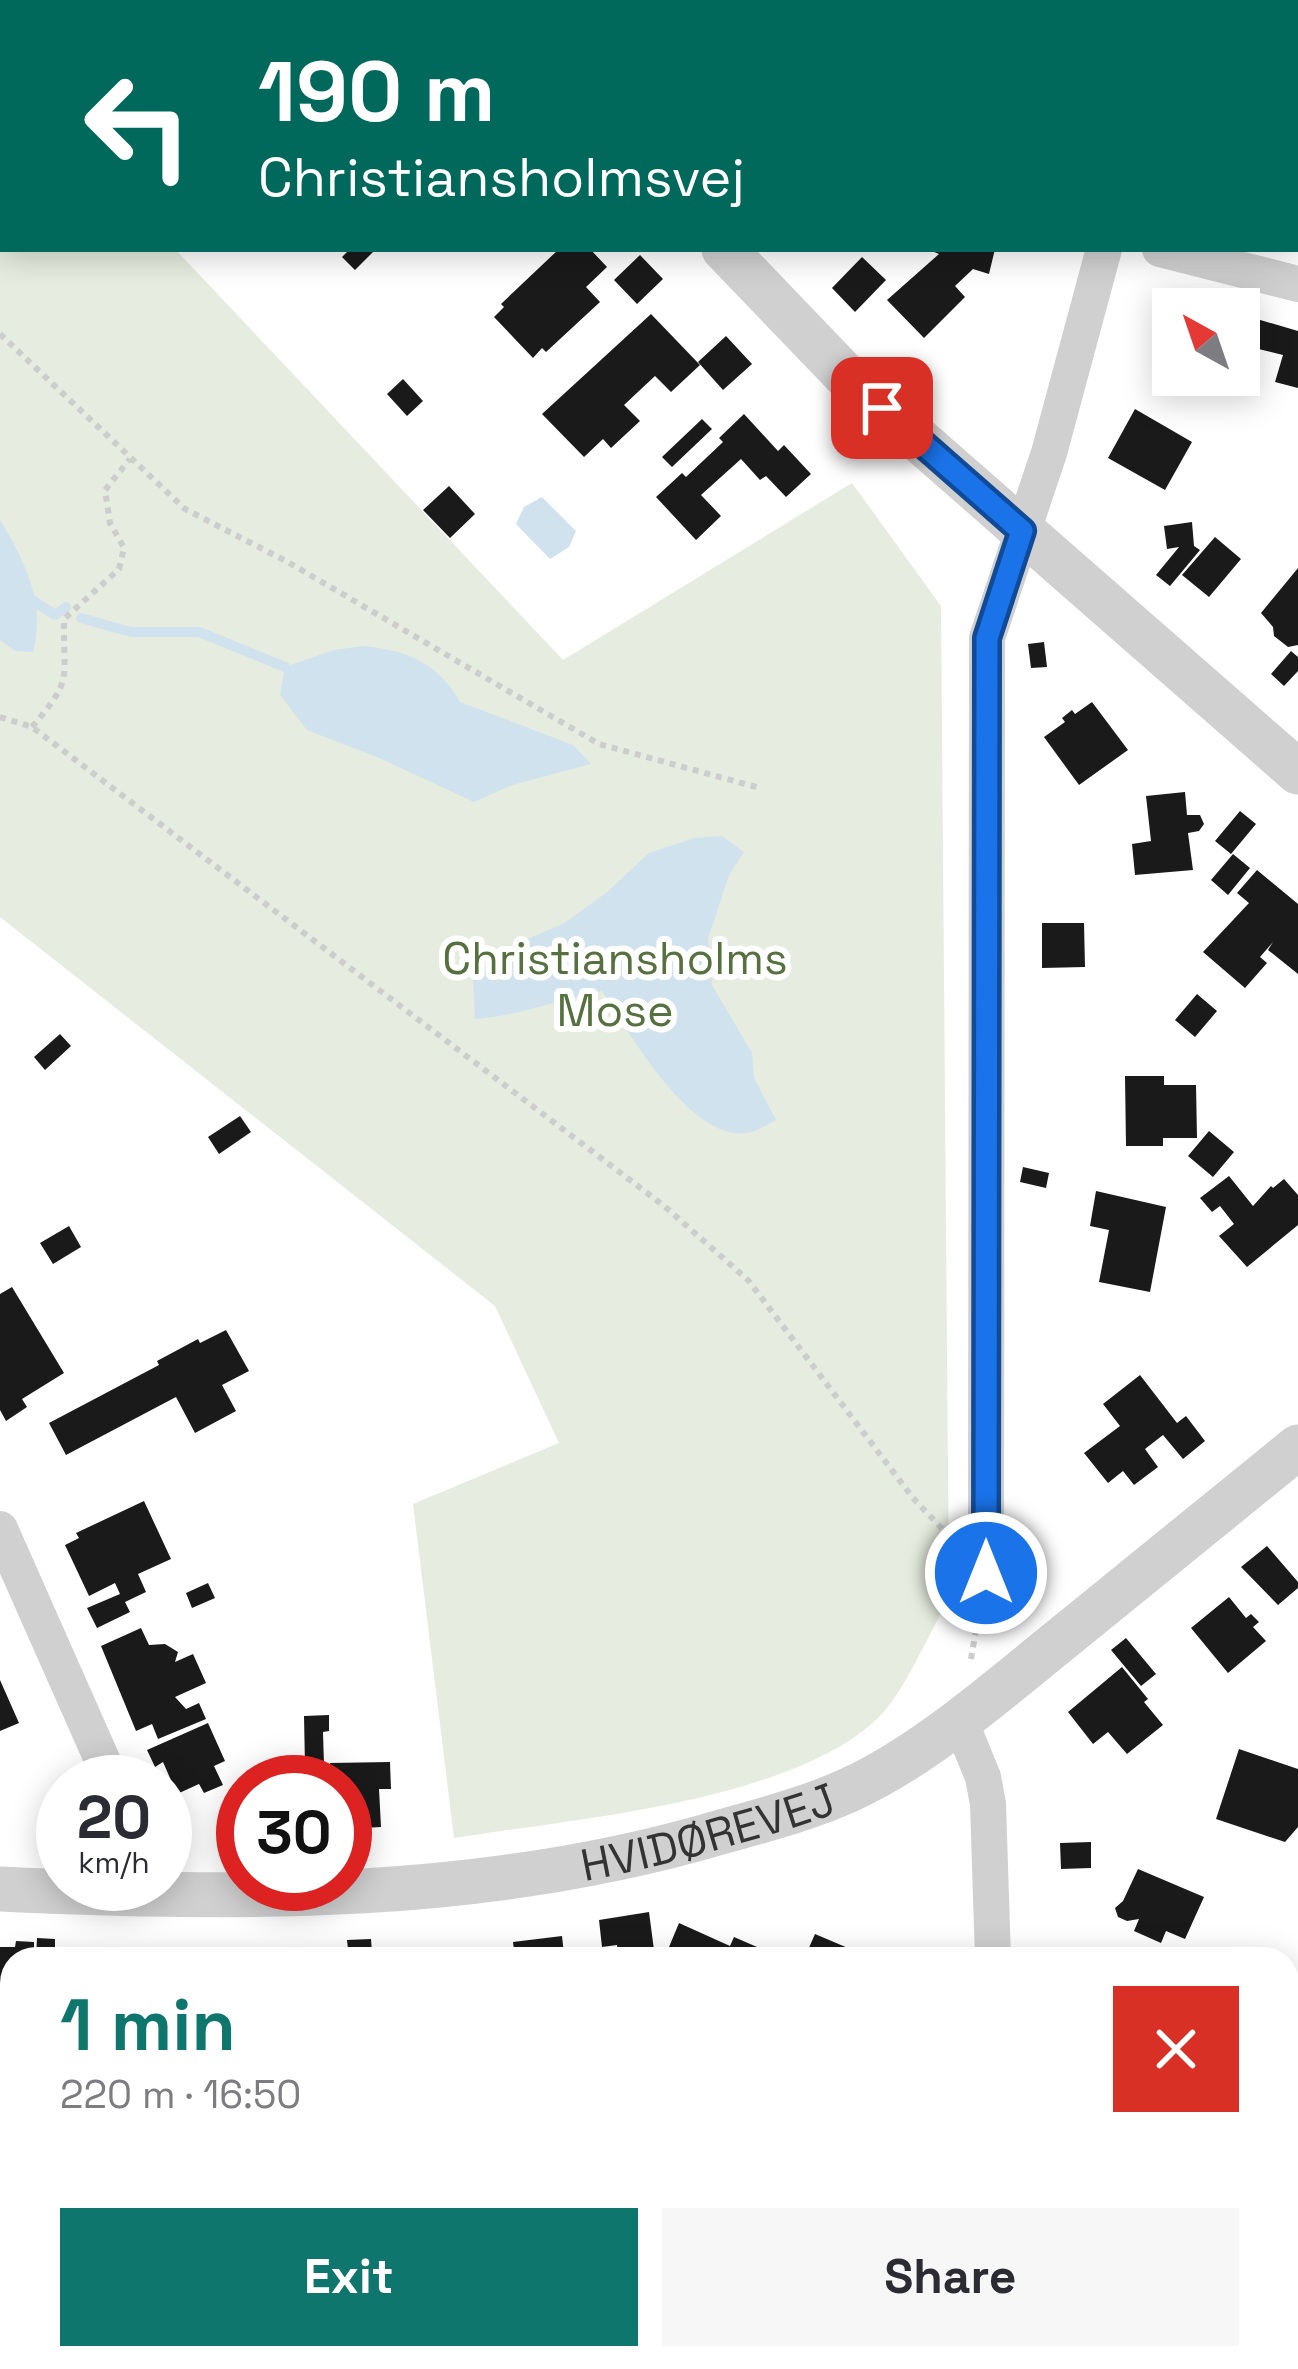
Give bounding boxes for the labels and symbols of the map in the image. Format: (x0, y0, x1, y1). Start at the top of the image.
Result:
north arrow (1152, 288, 1260, 396)
pin (831, 357, 933, 459)
park label: Christiansholms Mose (442, 930, 788, 1039)
position arrow (923, 1510, 1049, 1636)
speed limit sign: 30 (216, 1755, 372, 1911)
street label: HVIDØREVEJ (576, 1770, 844, 1893)

